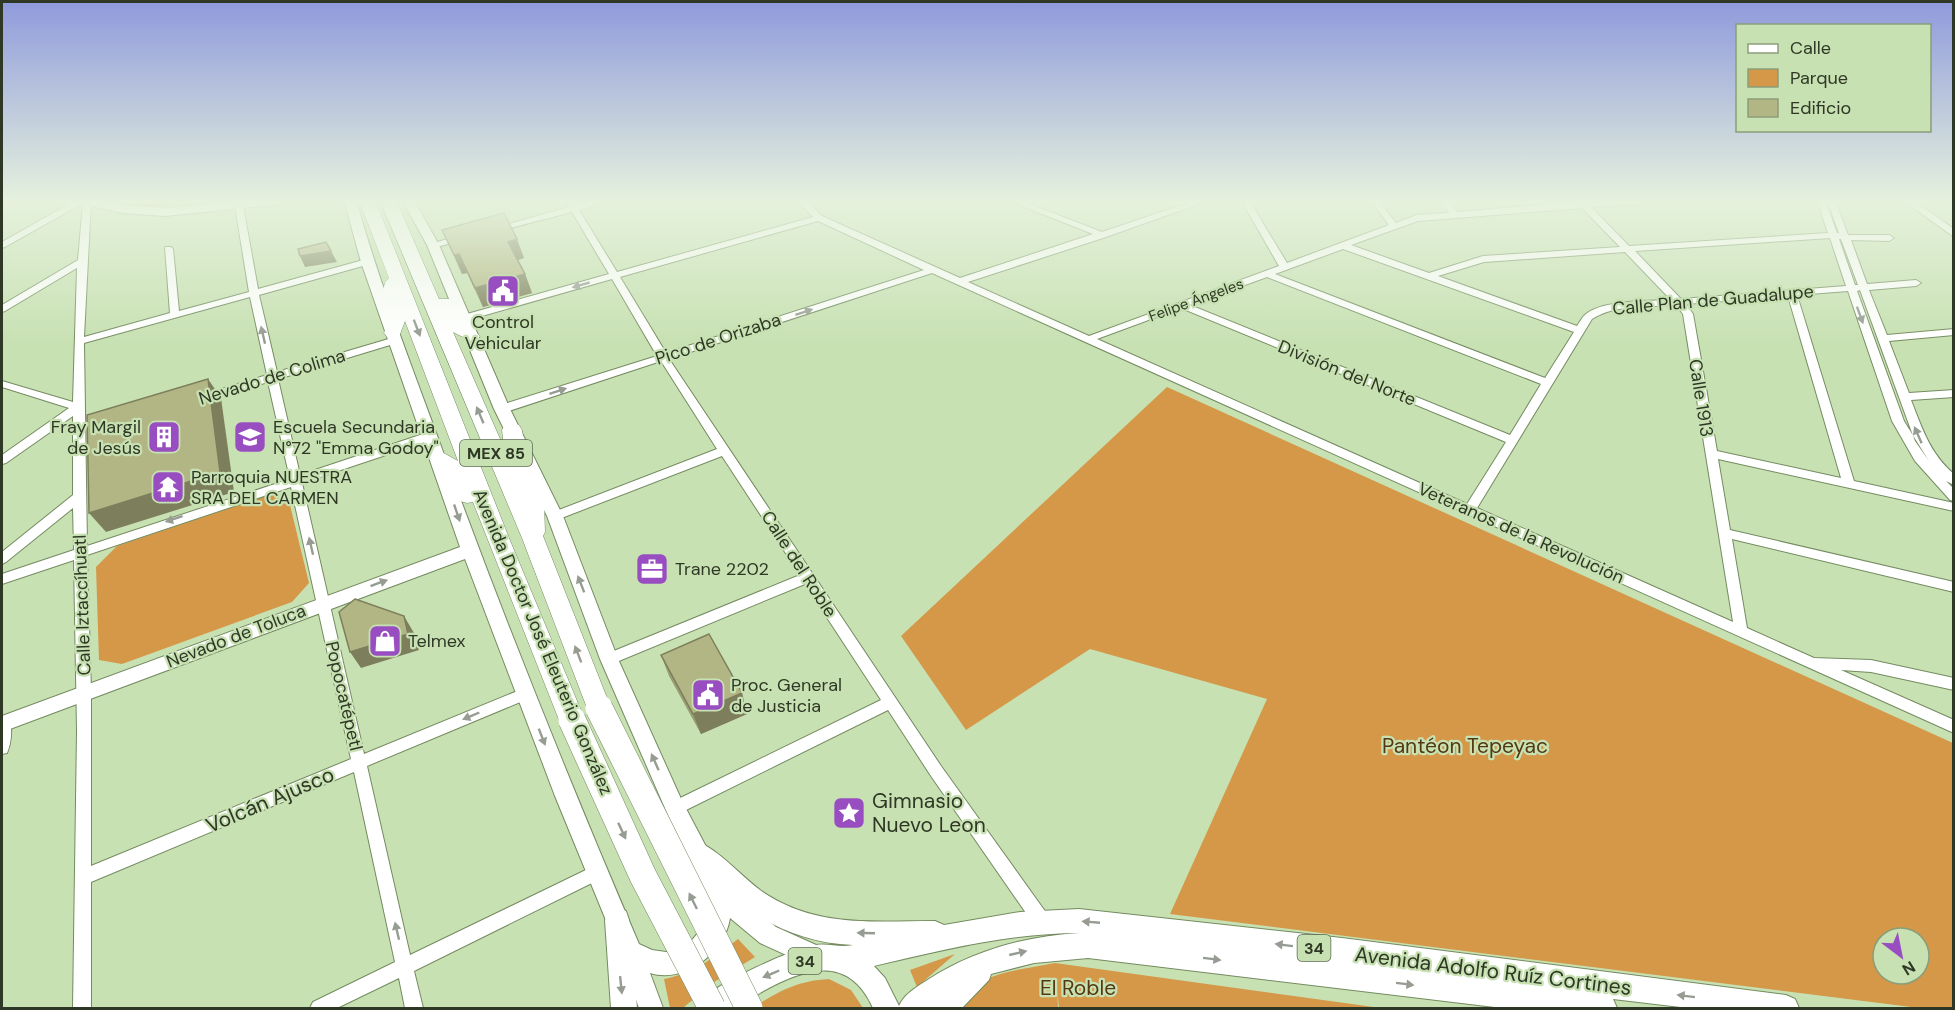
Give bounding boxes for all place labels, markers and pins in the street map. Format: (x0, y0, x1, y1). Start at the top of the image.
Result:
public building icon: Control Vehicular (485, 273, 521, 309)
place label: Control Vehicular (465, 310, 542, 355)
place label: Fray Margil de Jesús (51, 415, 141, 460)
place label: Escuela Secundaria N°72 "Emma Godoy" (273, 415, 439, 460)
building icon: Fray Margil de Jesús (146, 419, 182, 455)
school or university icon: Escuela Secundaria N°72 "Emma Godoy" (232, 419, 268, 455)
place label: Parroquia NUESTRA SRA DEL CARMEN (191, 465, 352, 510)
temple icon: Parroquia NUESTRA SRA DEL CARMEN (150, 469, 186, 505)
office icon: Trane 2202 (634, 551, 670, 587)
place label: Trane 2202 (675, 557, 769, 581)
shop icon: Telmex (367, 623, 403, 659)
place label: Telmex (408, 629, 466, 653)
place label: Proc. General de Justicia (731, 673, 842, 718)
public building icon: Proc. General de Justicia (690, 677, 726, 713)
place label: Gimnasio Nuevo Leon (872, 787, 986, 839)
place icon: Gimnasio Nuevo Leon (831, 795, 867, 831)

